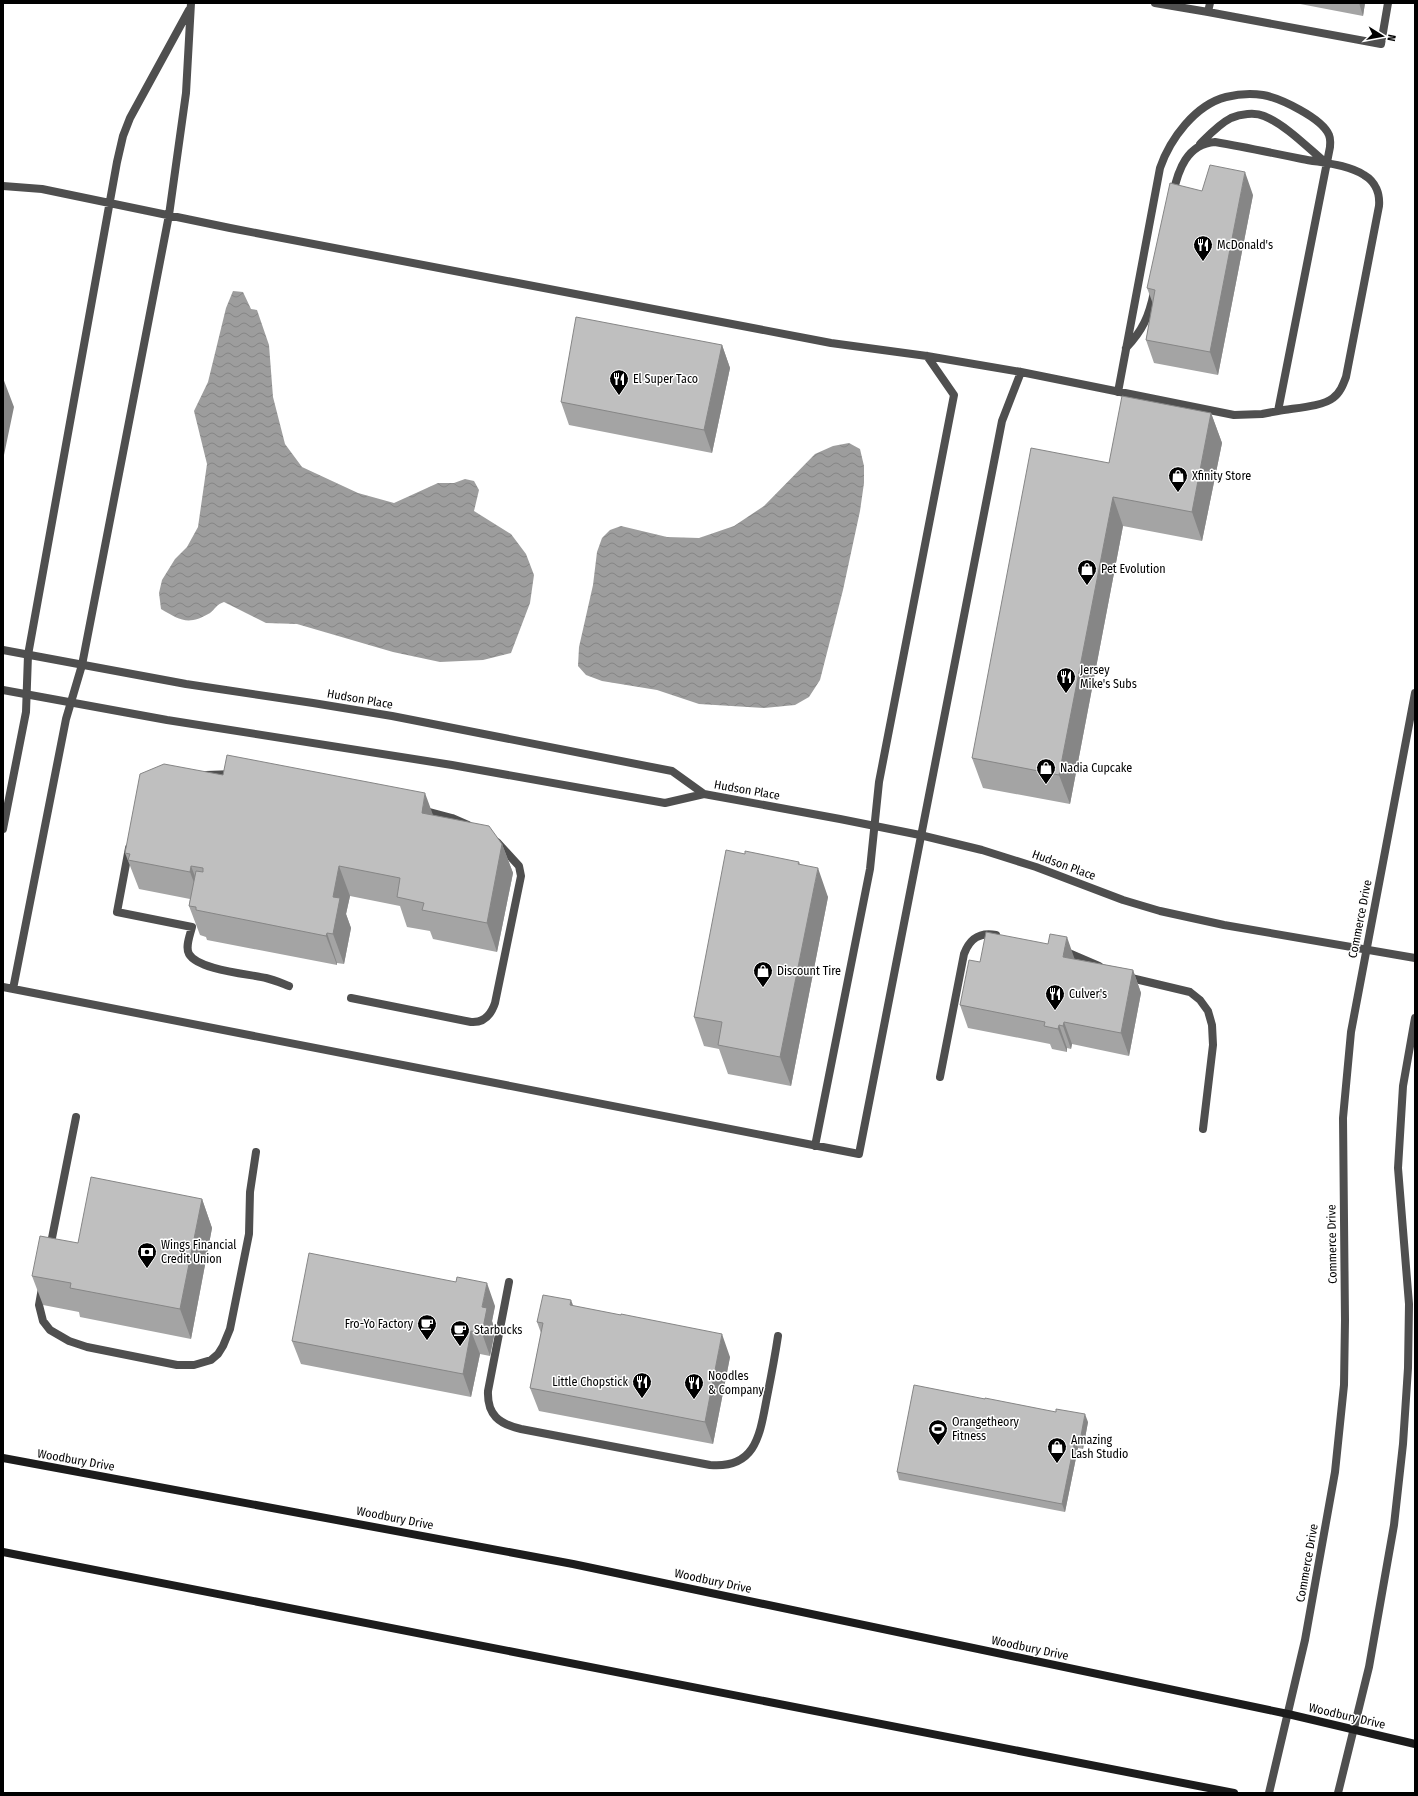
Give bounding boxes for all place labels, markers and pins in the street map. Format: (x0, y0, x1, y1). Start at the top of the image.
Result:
restaurant icon: McDonald's (1192, 234, 1214, 262)
place label: McDonald's (1217, 238, 1273, 252)
restaurant icon: El Super Taco (608, 368, 630, 396)
place label: El Super Taco (633, 372, 698, 386)
shop icon: Xfinity Store (1167, 465, 1189, 493)
place label: Xfinity Store (1192, 469, 1251, 483)
shop icon: Pet Evolution (1076, 558, 1098, 586)
place label: Pet Evolution (1101, 562, 1166, 576)
place label: Jersey Mike's Subs (1080, 663, 1137, 691)
restaurant icon: Jersey Mike's Subs (1055, 666, 1077, 694)
shop icon: Nadia Cupcake (1035, 757, 1057, 785)
place label: Nadia Cupcake (1060, 761, 1132, 775)
shop icon: Discount Tire (752, 960, 774, 988)
place label: Discount Tire (777, 964, 841, 978)
restaurant icon: Culver's (1044, 983, 1066, 1011)
place label: Culver's (1069, 987, 1107, 1001)
place label: Wings Financial Credit Union (161, 1238, 236, 1266)
bank icon: Wings Financial Credit Union (136, 1241, 158, 1269)
cafe icon: Fro-Yo Factory (416, 1313, 438, 1341)
place label: Fro-Yo Factory (345, 1317, 414, 1331)
cafe icon: Starbucks (449, 1319, 471, 1347)
place label: Starbucks (474, 1323, 522, 1337)
place label: Noodles & Company (708, 1369, 765, 1397)
restaurant icon: Little Chopstick (631, 1371, 653, 1399)
restaurant icon: Noodles & Company (683, 1372, 705, 1400)
place label: Little Chopstick (552, 1375, 628, 1389)
place label: Orangetheory Fitness (952, 1415, 1020, 1443)
sports icon: Orangetheory Fitness (927, 1418, 949, 1446)
place label: Amazing Lash Studio (1071, 1433, 1128, 1461)
shop icon: Amazing Lash Studio (1046, 1436, 1068, 1464)

